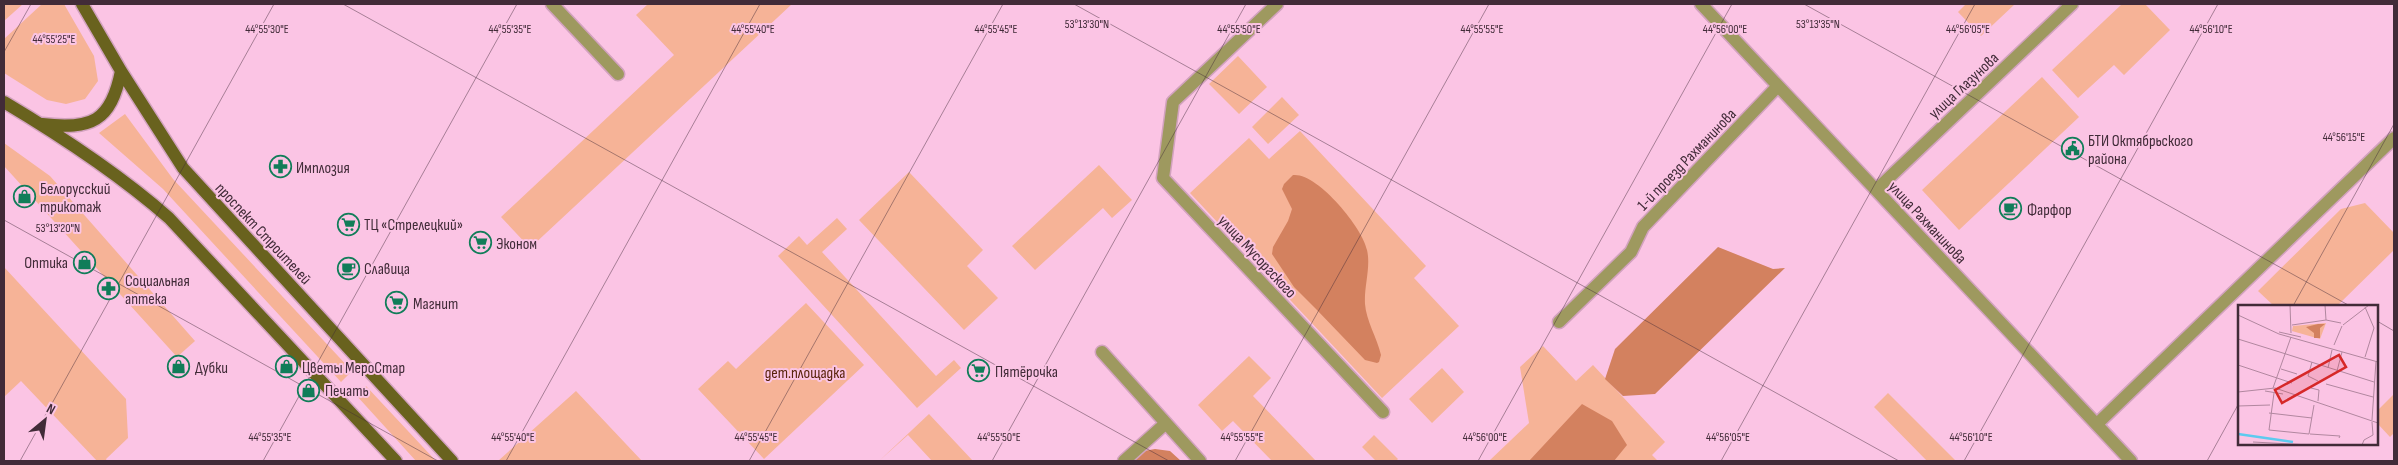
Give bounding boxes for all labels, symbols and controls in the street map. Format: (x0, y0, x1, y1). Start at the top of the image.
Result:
text: 53°13'30"N (1065, 17, 1109, 32)
text: 53°13'35"N (1796, 17, 1840, 32)
text: 44°55'30"E (245, 22, 289, 37)
text: 44°55'35"E (488, 22, 532, 37)
text: 44°55'40"E (731, 22, 775, 37)
text: 44°55'45"E (974, 22, 1018, 37)
text: 44°55'50"E (1217, 22, 1261, 37)
text: 44°55'55"E (1461, 22, 1503, 37)
text: 44°56'00"E (1703, 22, 1747, 37)
text: 44°56'05"E (1946, 22, 1990, 37)
text: 44°56'10"E (2189, 22, 2233, 37)
text: 44°55'25"E (33, 32, 76, 47)
street label: улица Глазунова (1925, 49, 2003, 123)
street label: 1-й проезд Рахманинова (1634, 105, 1741, 215)
text: 44°56'15"E (2323, 130, 2365, 145)
place label: БТИ Октябрьского района (2088, 132, 2193, 169)
public building icon: БТИ Октябрьского района (2060, 137, 2084, 161)
pharmacy icon: Имплозия (268, 155, 292, 179)
place label: Имплозия (296, 159, 350, 178)
street label: улица Рахманинова (1884, 178, 1970, 268)
street label: проспект Строителей (211, 179, 315, 289)
place label: Белорусский трикотаж (40, 180, 110, 217)
shop icon: Белорусский трикотаж (12, 185, 36, 209)
cafe icon: Фарфор (1999, 197, 2023, 221)
place label: Фарфор (2027, 201, 2072, 220)
supermarket icon: ТЦ «Стрелецкий» (336, 212, 360, 236)
street label: улица Мусоргского (1214, 212, 1300, 302)
place label: ТЦ «Стрелецкий» (364, 216, 463, 235)
text: 53°13'20"N (36, 221, 80, 236)
supermarket icon: Эконом (468, 231, 492, 255)
place label: Эконом (496, 235, 537, 254)
shop icon: Оптика (72, 250, 96, 274)
place label: Оптика (24, 254, 68, 273)
cafe icon: Славица (336, 256, 360, 280)
place label: Славица (364, 260, 410, 279)
place label: Социальная аптека (125, 272, 190, 309)
pharmacy icon: Социальная аптека (97, 277, 121, 301)
supermarket icon: Магнит (385, 291, 409, 315)
place label: Магнит (413, 295, 458, 314)
inset map (2238, 305, 2378, 445)
shop icon: Дубки (167, 355, 191, 379)
shop icon: Цветы МероСтар (274, 355, 298, 379)
place label: Дубки (195, 359, 228, 378)
place label: Цветы МероСтар (302, 359, 405, 378)
supermarket icon: Пятёрочка (967, 359, 991, 383)
place label: Пятёрочка (995, 363, 1058, 382)
park label: дет.площадка (765, 364, 845, 383)
shop icon: Печать (297, 378, 321, 402)
place label: Печать (325, 382, 369, 401)
north arrow (20, 395, 70, 445)
text: N (44, 400, 58, 418)
text: 44°55'35"E (248, 430, 292, 445)
text: 44°55'40"E (491, 430, 535, 445)
text: 44°55'45"E (734, 430, 778, 445)
text: 44°55'50"E (977, 430, 1021, 445)
text: 44°55'55"E (1221, 430, 1263, 445)
text: 44°56'00"E (1463, 430, 1507, 445)
text: 44°56'05"E (1706, 430, 1750, 445)
text: 44°56'10"E (1949, 430, 1993, 445)

